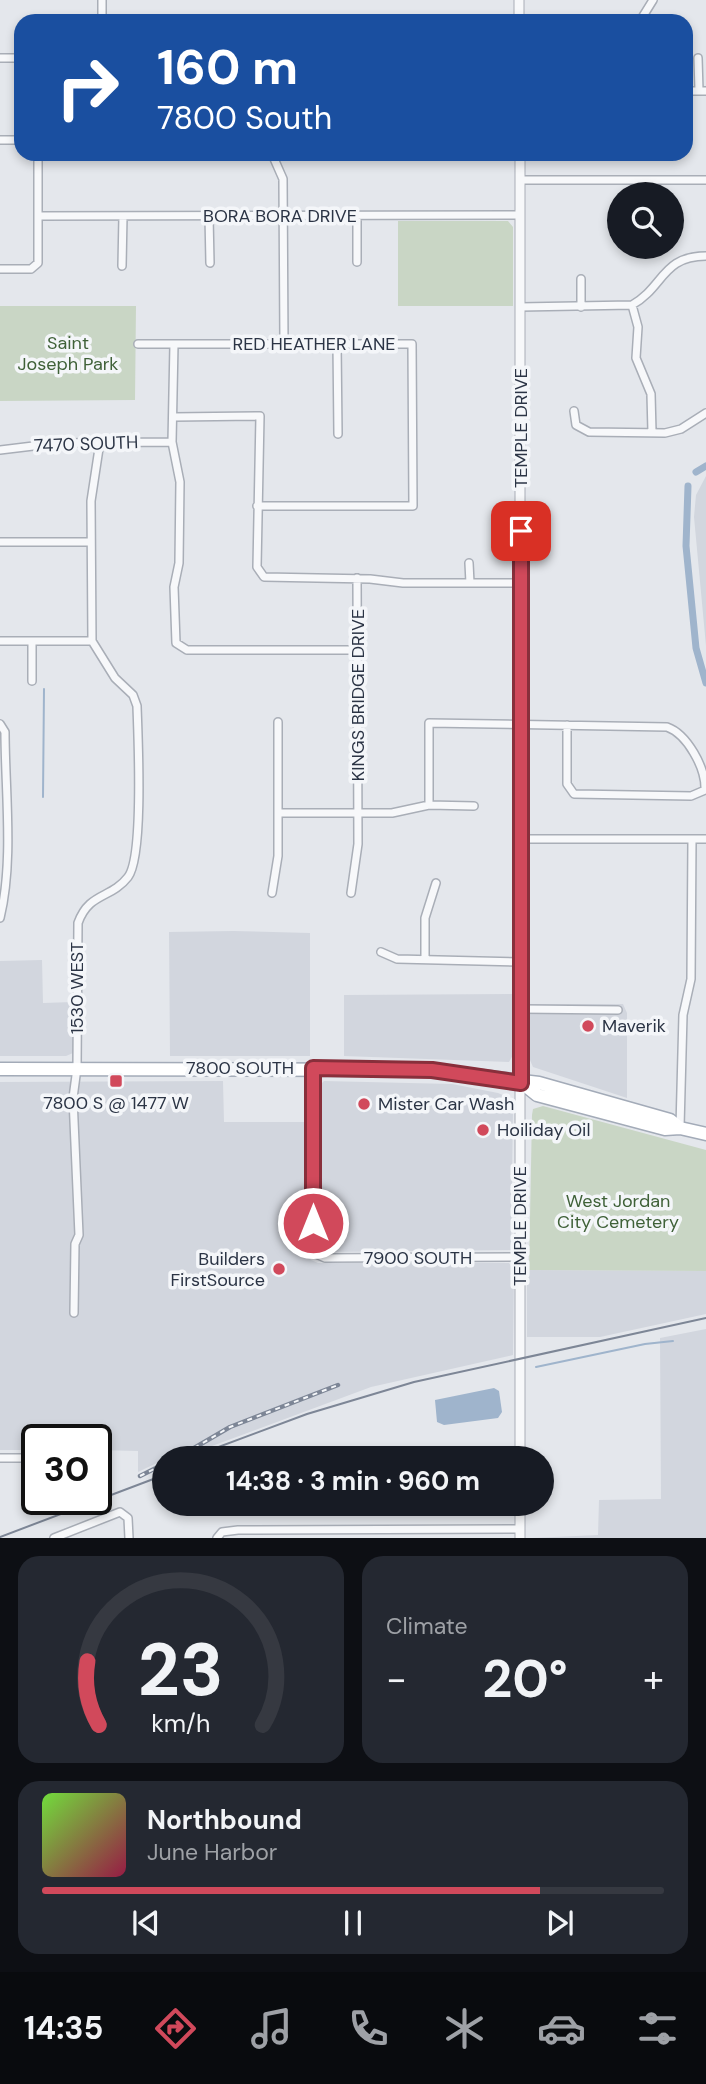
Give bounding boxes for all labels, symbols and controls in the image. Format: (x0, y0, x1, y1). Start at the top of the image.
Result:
text: 160 m (157, 35, 298, 99)
icon: right (42, 42, 133, 133)
text: 7800 South (157, 97, 332, 139)
map controls (607, 182, 684, 259)
button: search (607, 182, 684, 259)
street label: BORA BORA DRIVE (203, 204, 357, 228)
park label: Saint Joseph Park (18, 331, 118, 376)
street label: RED HEATHER LANE (232, 332, 396, 356)
street label: TEMPLE DRIVE (509, 368, 533, 488)
street label: 7470 SOUTH (33, 430, 139, 458)
pin (491, 501, 551, 561)
icon: arrive (502, 512, 540, 550)
street label: KINGS BRIDGE DRIVE (346, 609, 370, 781)
street label: 1530 WEST (65, 942, 89, 1034)
place label: Maverik (602, 1014, 666, 1038)
marker: Maverik (580, 1018, 596, 1034)
street label: 7800 SOUTH (186, 1056, 294, 1080)
marker: 7800 S @ 1477 W (108, 1073, 124, 1089)
place label: 7800 S @ 1477 W (43, 1091, 189, 1115)
place label: Mister Car Wash (378, 1092, 514, 1116)
marker: Mister Car Wash (356, 1096, 372, 1112)
place label: Hoiliday Oil (497, 1118, 590, 1142)
marker: Hoiliday Oil (475, 1122, 491, 1138)
street label: TEMPLE DRIVE (508, 1166, 532, 1286)
position arrow (276, 1186, 350, 1260)
park label: West Jordan City Cemetery (557, 1189, 679, 1234)
street label: 7900 SOUTH (364, 1246, 472, 1270)
place label: Builders FirstSource (170, 1247, 265, 1292)
marker: Builders FirstSource (271, 1261, 287, 1277)
speed limit sign: 30 (21, 1424, 112, 1515)
text: 14:38 · 3 min · 960 m (226, 1464, 480, 1498)
text: Climate (386, 1611, 468, 1641)
text: 23 (138, 1624, 224, 1719)
text: 20° (482, 1645, 568, 1713)
text: − (386, 1654, 407, 1704)
text: + (643, 1654, 664, 1704)
text: km/h (151, 1707, 211, 1740)
text: Northbound (147, 1803, 302, 1837)
text: June Harbor (147, 1837, 277, 1867)
icon: previous (127, 1904, 165, 1942)
icon: pause (334, 1904, 372, 1942)
icon: next (541, 1904, 579, 1942)
icon: directions (151, 2004, 200, 2053)
icon: music (247, 2004, 296, 2053)
icon: phone (344, 2004, 393, 2053)
icon: climate (440, 2004, 489, 2053)
icon: car (537, 2004, 586, 2053)
icon: filters (633, 2004, 682, 2053)
text: 14:35 (24, 2007, 104, 2049)

